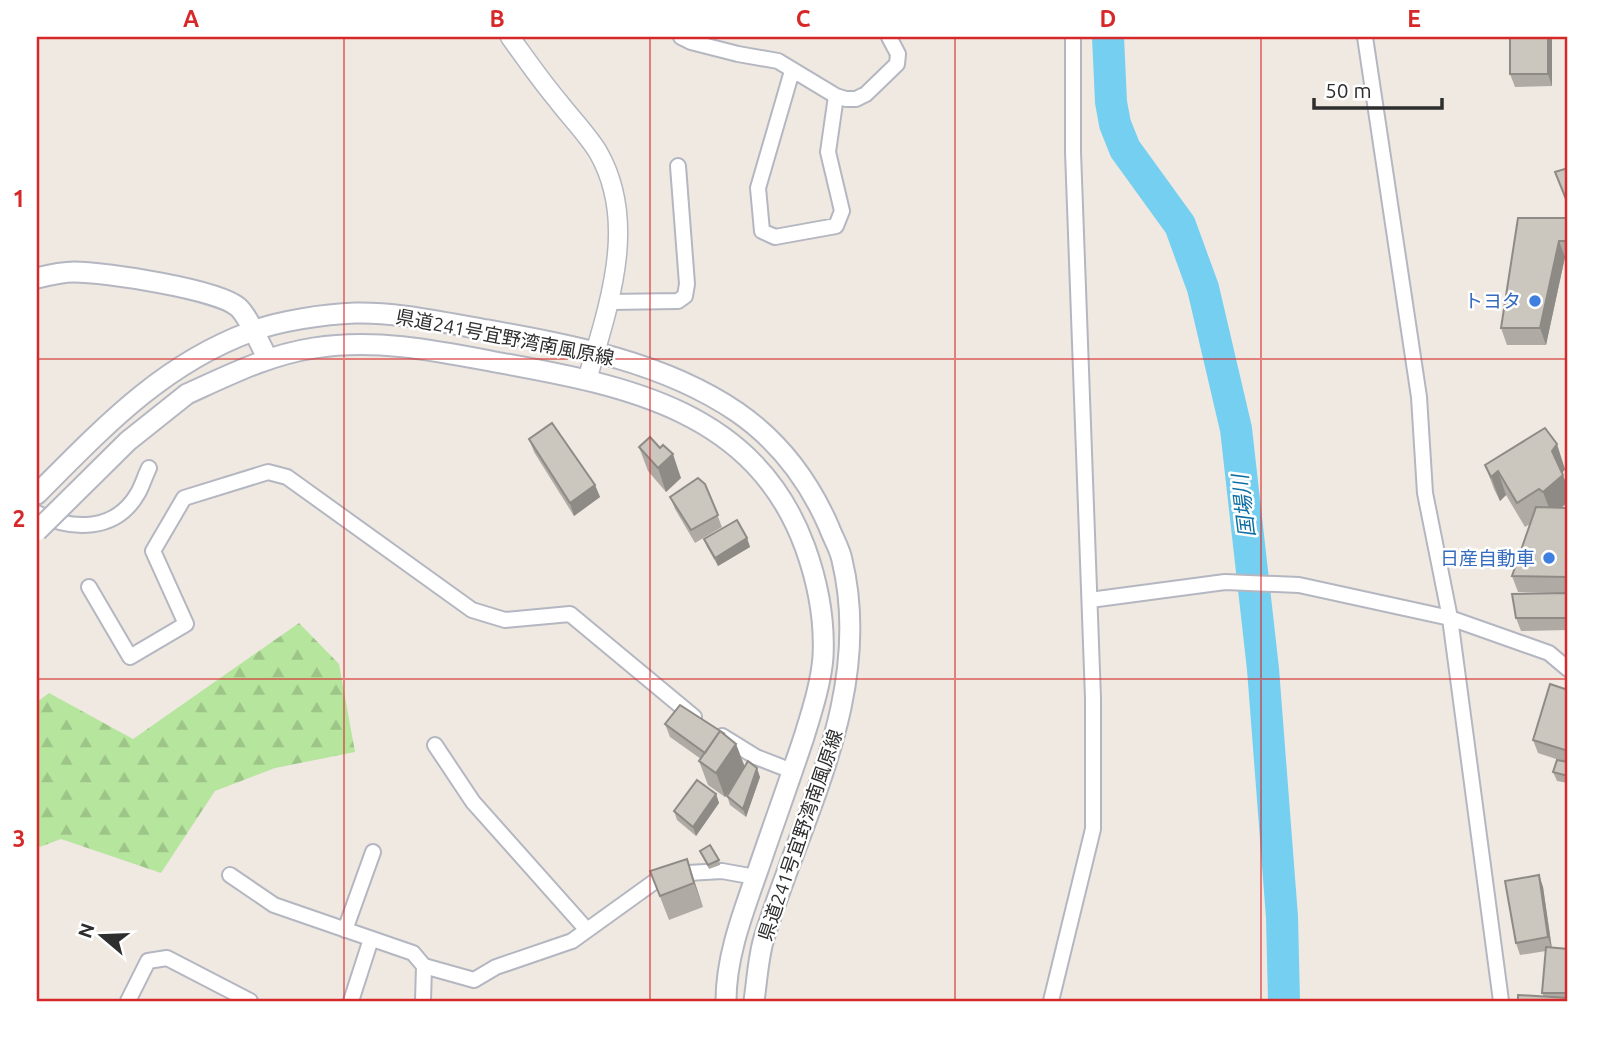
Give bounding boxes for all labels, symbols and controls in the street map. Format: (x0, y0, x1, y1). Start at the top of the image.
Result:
text: A (183, 6, 199, 31)
text: B (489, 6, 505, 31)
text: C (796, 6, 811, 31)
text: D (1100, 6, 1116, 31)
text: E (1407, 6, 1421, 31)
scale bar (1314, 66, 1442, 110)
text: 50 m (1325, 78, 1372, 102)
text: 1 (13, 186, 25, 211)
place label: トヨタ (1464, 290, 1521, 312)
marker: トヨタ (1527, 293, 1543, 309)
street label: 県道241号宜野湾南風原線 (394, 305, 616, 369)
water label: 国場川 (1227, 471, 1259, 539)
text: 2 (13, 506, 25, 531)
place label: 日産自動車 (1440, 547, 1535, 569)
marker: 日産自動車 (1541, 550, 1557, 566)
street label: 県道241号宜野湾南風原線 (753, 726, 847, 944)
text: 3 (13, 826, 25, 851)
north arrow (66, 902, 136, 972)
text: N (73, 920, 99, 941)

